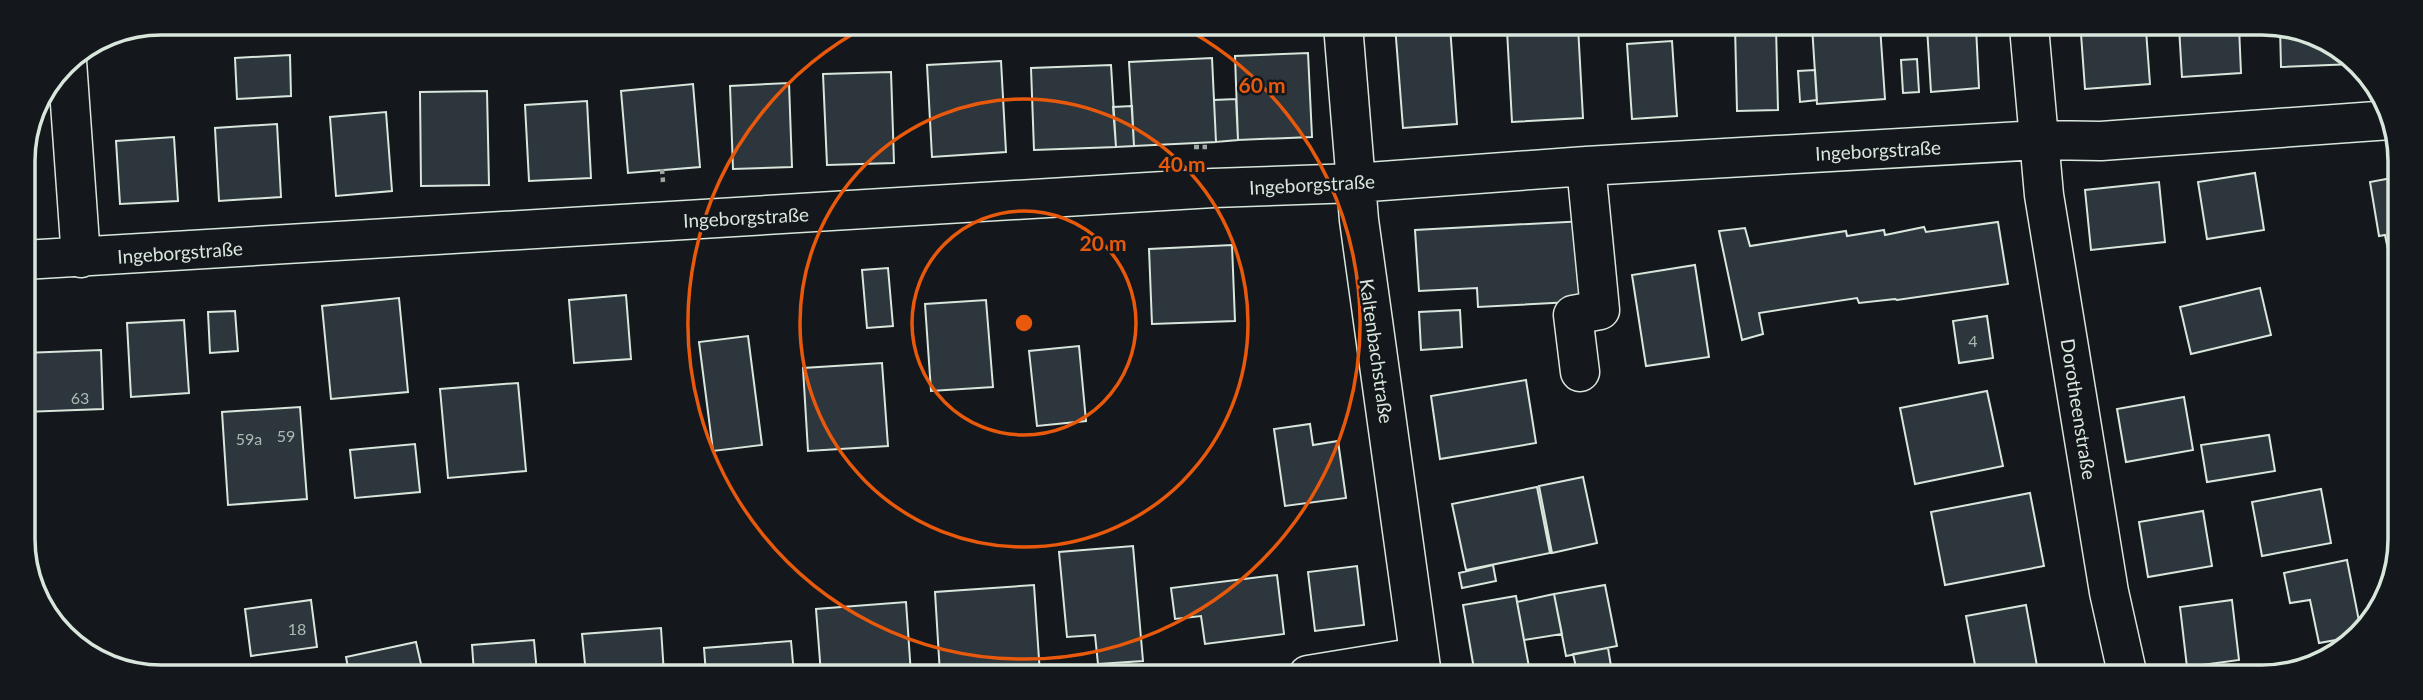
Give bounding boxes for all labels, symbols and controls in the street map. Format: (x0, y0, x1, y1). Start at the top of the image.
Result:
text: 60 m (1238, 72, 1286, 97)
street label: Ingeborgstraße (1815, 135, 1941, 165)
text: 40 m (1158, 151, 1206, 176)
street label: Ingeborgstraße (1249, 169, 1375, 199)
street label: Ingeborgstraße (683, 202, 809, 232)
text: 20 m (1079, 230, 1127, 255)
street label: Ingeborgstraße (116, 236, 244, 268)
street label: Kaltenbachstraße (1355, 277, 1399, 425)
centre of rings (1012, 311, 1036, 335)
house number: 4 (1968, 331, 1978, 350)
street label: Dorotheenstraße (2056, 337, 2102, 481)
house number: 63 (71, 388, 89, 407)
house number: 59 (277, 426, 295, 445)
house number: 59a (236, 429, 262, 448)
house number: 18 (288, 619, 306, 638)

